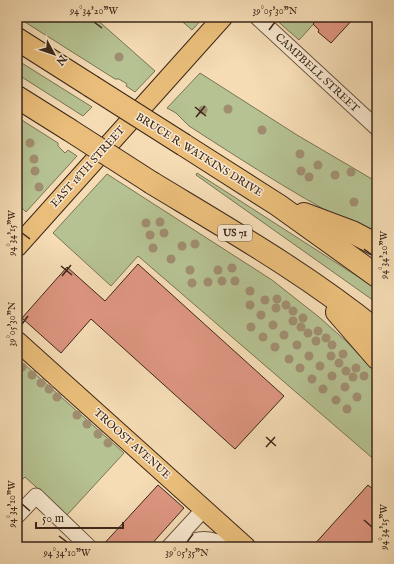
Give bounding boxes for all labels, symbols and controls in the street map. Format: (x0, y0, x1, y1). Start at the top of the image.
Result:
text: 94°34'20"W (69, 5, 118, 18)
text: 39°05'30"N (253, 5, 298, 18)
street label: CAMPBELL STREET (272, 30, 362, 116)
north arrow (34, 34, 74, 74)
text: N (52, 51, 70, 68)
street label: BRUCE R. WATKINS DRIVE (133, 110, 265, 200)
street label: EAST 18TH STREET (48, 123, 128, 211)
text: 94°34'15"W (6, 210, 19, 257)
road number: US 71 (218, 225, 252, 241)
text: 94°34'20"W (378, 231, 391, 280)
text: 39°05'30"N (6, 301, 19, 346)
street label: TROOST AVENUE (91, 406, 174, 482)
text: 94°34'10"W (6, 480, 19, 528)
scale bar (36, 504, 123, 530)
text: 94°34'15"W (378, 504, 391, 551)
text: 50 m (42, 511, 64, 526)
text: 94°34'10"W (43, 547, 91, 560)
text: 39°05'35"N (165, 547, 209, 560)

